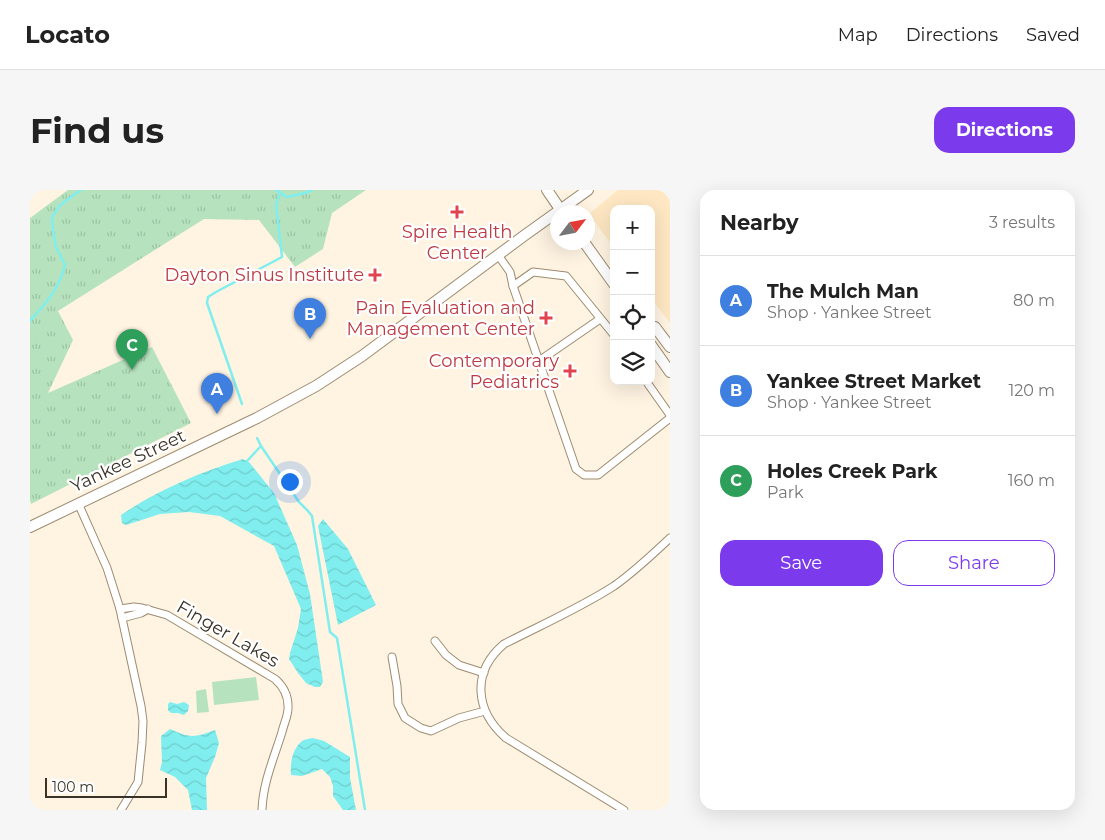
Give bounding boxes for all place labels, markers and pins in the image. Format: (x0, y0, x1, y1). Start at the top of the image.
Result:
marker: Spire Health Center (450, 205, 464, 219)
place label: Spire Health Center (402, 221, 512, 264)
place label: Dayton Sinus Institute (165, 264, 364, 286)
marker: Dayton Sinus Institute (368, 268, 382, 282)
place label: Pain Evaluation and Management Center (347, 297, 535, 340)
pin: B (294, 298, 326, 339)
marker: Pain Evaluation and Management Center (539, 311, 553, 325)
pin: C (116, 329, 148, 370)
place label: Contemporary Pediatrics (429, 350, 559, 393)
marker: Contemporary Pediatrics (563, 364, 577, 378)
pin: A (201, 373, 233, 414)

